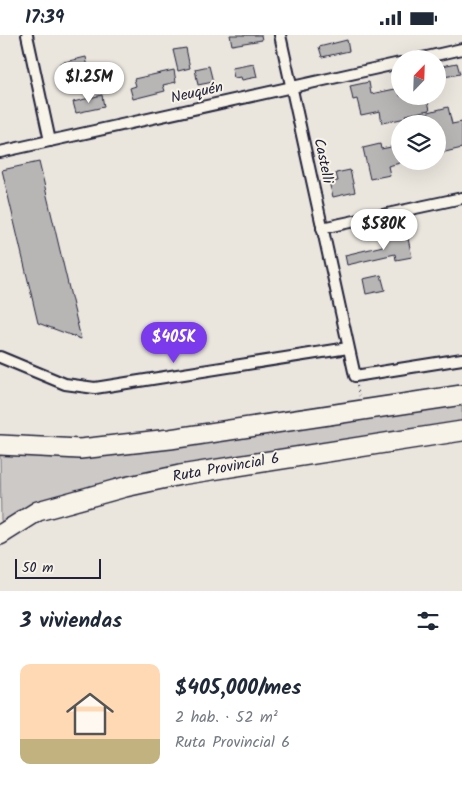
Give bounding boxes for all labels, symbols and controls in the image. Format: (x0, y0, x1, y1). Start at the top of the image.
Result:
text: 17:39 (25, 3, 64, 33)
north arrow (391, 50, 446, 105)
map controls (391, 50, 446, 170)
pin: $1.25M (48, 62, 130, 104)
text: $1.25M (65, 65, 113, 90)
street label: Neuquén (168, 75, 226, 111)
button: layers (391, 115, 446, 170)
street label: Castelli (306, 136, 340, 187)
pin: $580K (349, 209, 419, 251)
text: $580K (362, 212, 406, 237)
pin: $405K (139, 321, 209, 364)
text: $405K (152, 325, 196, 350)
street label: Ruta Provincial 6 (171, 447, 281, 489)
scale bar (15, 556, 101, 579)
text: 50 m (22, 557, 53, 579)
text: 3 viviendas (20, 605, 122, 638)
icon: filters (414, 607, 442, 635)
text: $405,000/mes (175, 672, 301, 705)
icon: home (60, 684, 120, 744)
text: 2 hab. · 52 m² (175, 705, 278, 730)
text: Ruta Provincial 6 (175, 730, 290, 755)

